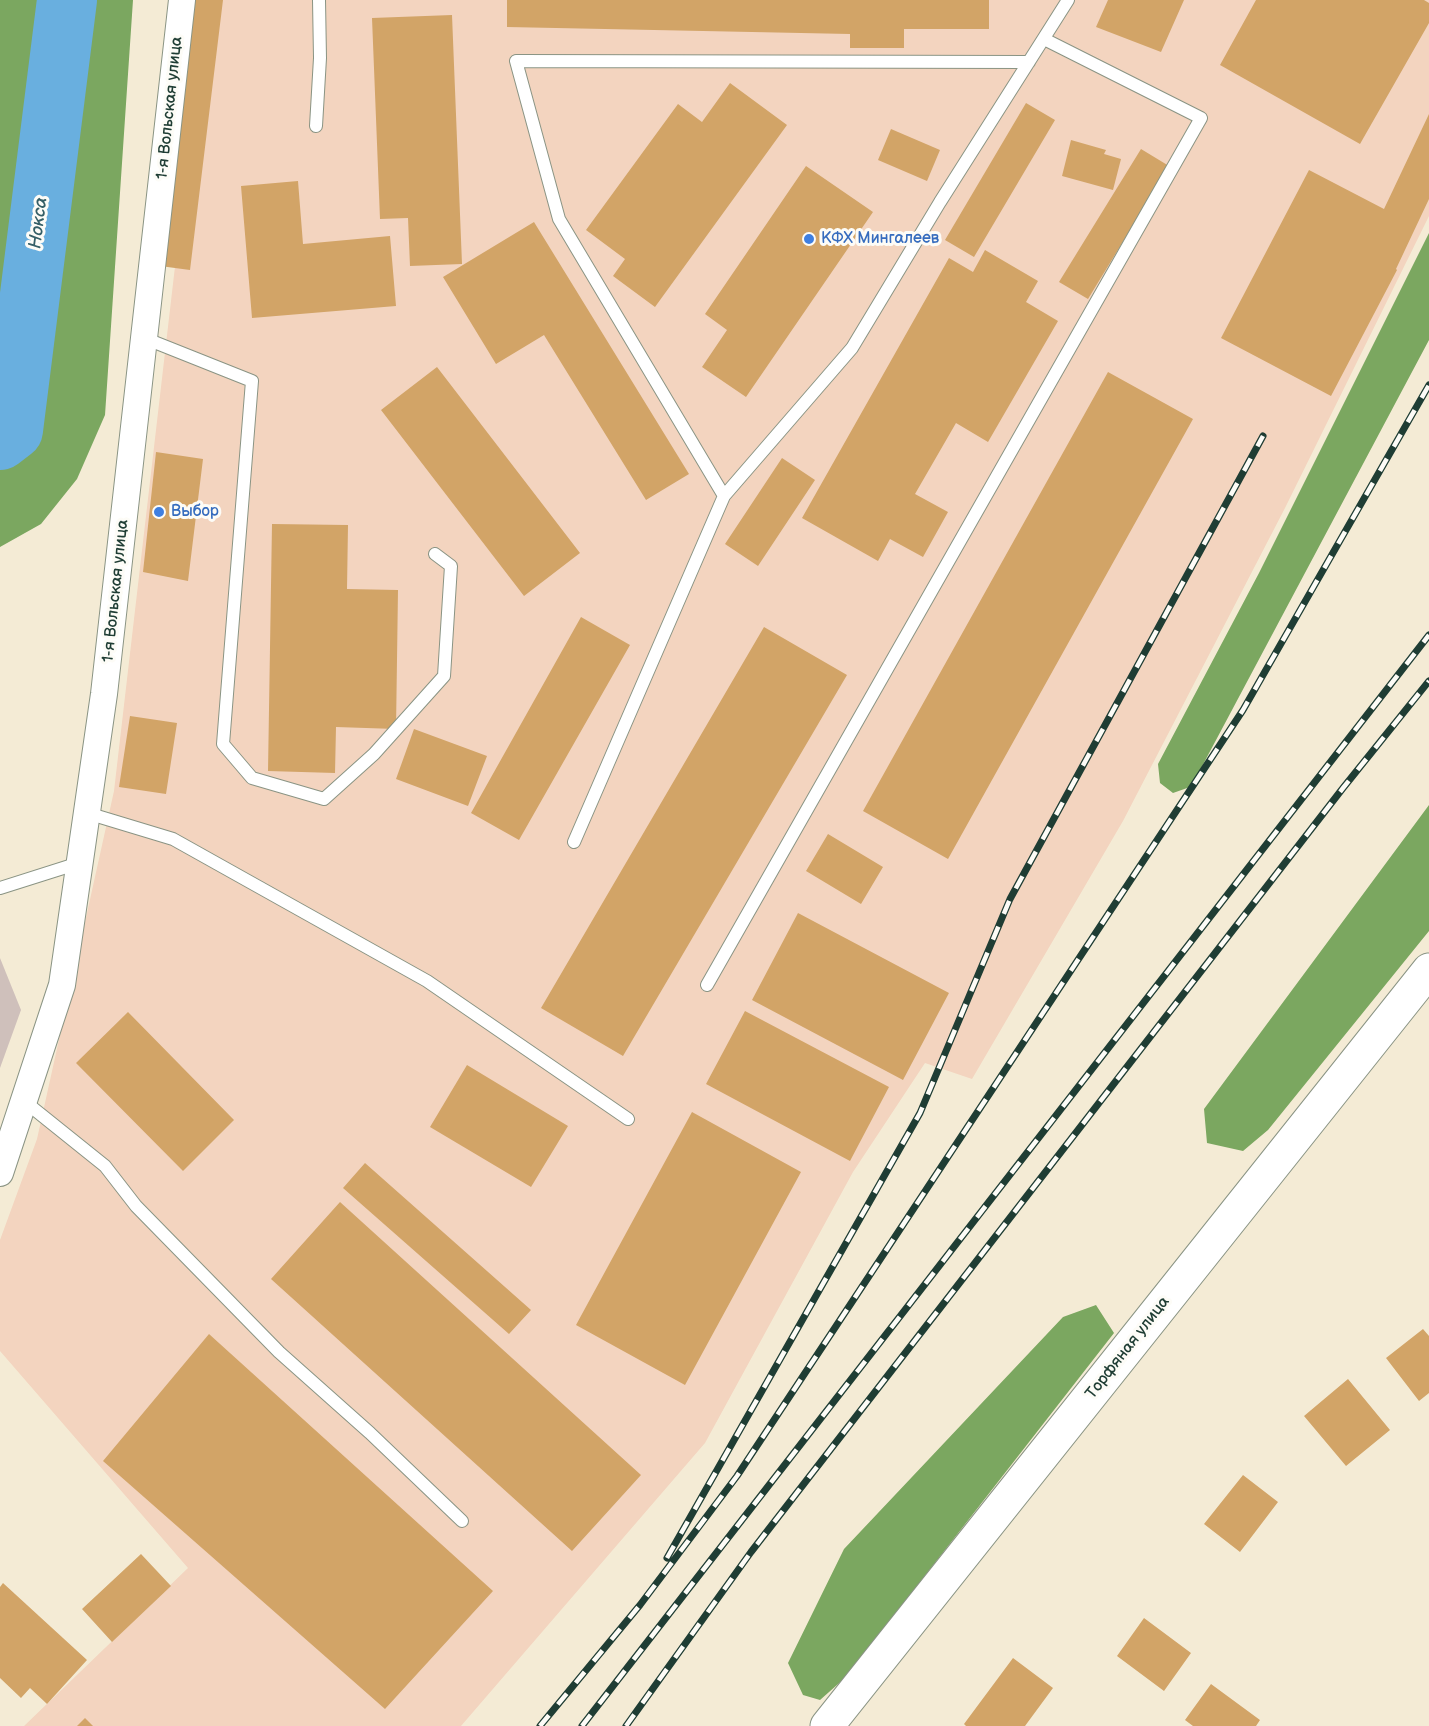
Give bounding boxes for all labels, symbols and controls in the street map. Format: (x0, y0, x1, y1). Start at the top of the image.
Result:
street label: 1-я Вольская улица (153, 36, 187, 180)
water label: Нокса (25, 196, 53, 250)
place label: КФХ Мингалеев (821, 229, 939, 249)
marker: КФХ Мингалеев (802, 232, 816, 246)
place label: Выбор (171, 502, 219, 522)
marker: Выбор (152, 505, 166, 519)
street label: 1-я Вольская улица (99, 519, 133, 663)
street label: Торфяная улица (1082, 1293, 1174, 1403)

